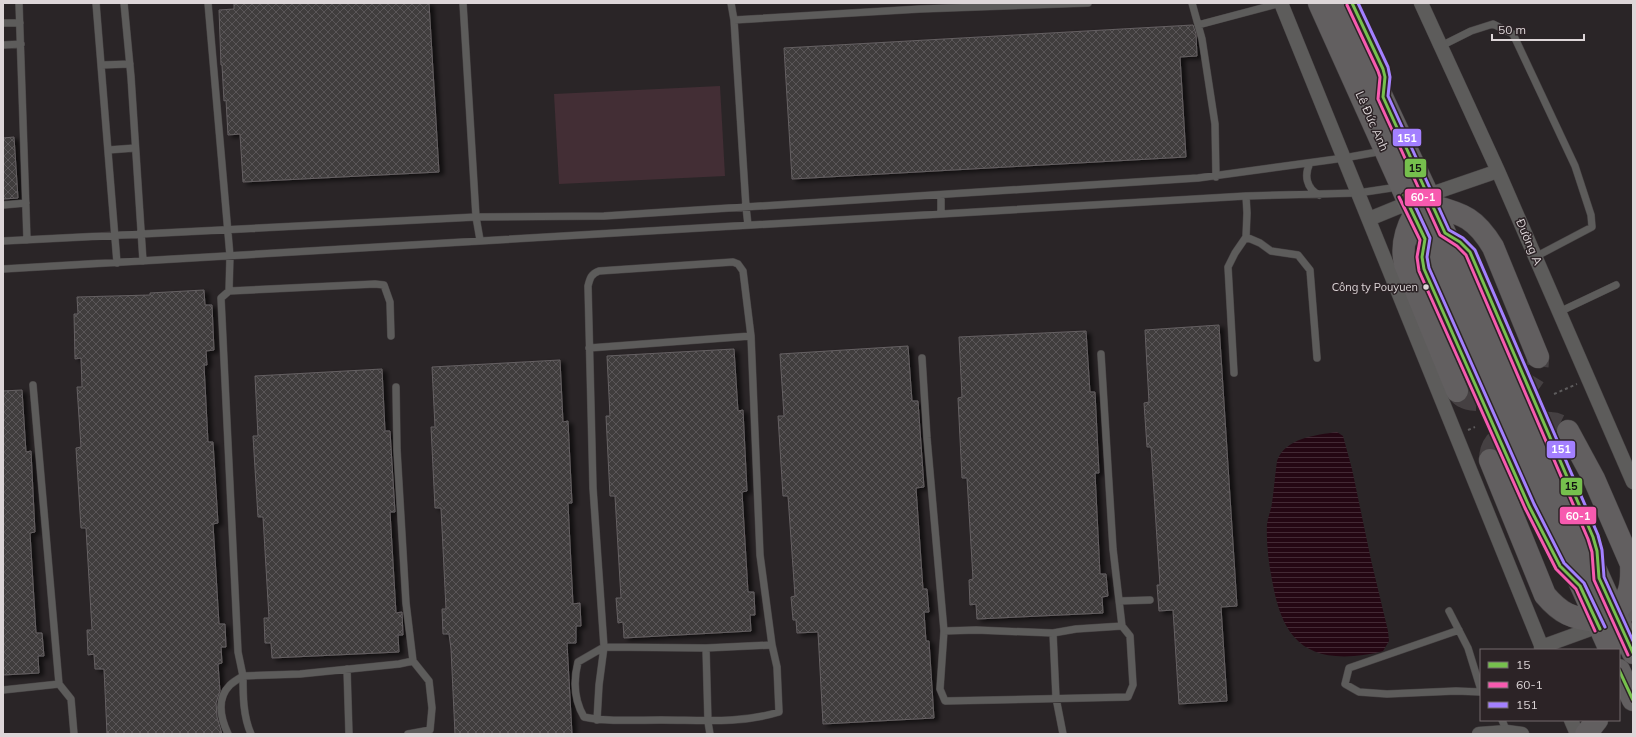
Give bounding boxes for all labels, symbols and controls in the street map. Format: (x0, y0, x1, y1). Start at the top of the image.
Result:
scale bar (1492, 16, 1584, 42)
text: 50 m (1498, 22, 1526, 37)
street label: Lê Đức Anh (1353, 89, 1392, 153)
line badge: 151 (1392, 128, 1422, 147)
text: 151 (1397, 131, 1417, 145)
line badge: 15 (1404, 158, 1427, 178)
text: 15 (1408, 161, 1422, 175)
line badge: 60-1 (1404, 188, 1442, 207)
text: 60-1 (1411, 190, 1436, 204)
street label: Đường A (1513, 216, 1546, 267)
place label: Công ty Pouyuen (1332, 280, 1418, 294)
marker: Công ty Pouyuen (1421, 282, 1431, 292)
line badge: 151 (1546, 440, 1576, 459)
text: 151 (1551, 442, 1571, 456)
line badge: 15 (1560, 477, 1583, 496)
text: 15 (1564, 479, 1578, 493)
line badge: 60-1 (1559, 506, 1597, 525)
text: 60-1 (1566, 509, 1591, 523)
legend (1480, 649, 1620, 721)
text: 15 (1516, 657, 1530, 672)
text: 60-1 (1516, 677, 1543, 692)
text: 151 (1516, 697, 1538, 712)

